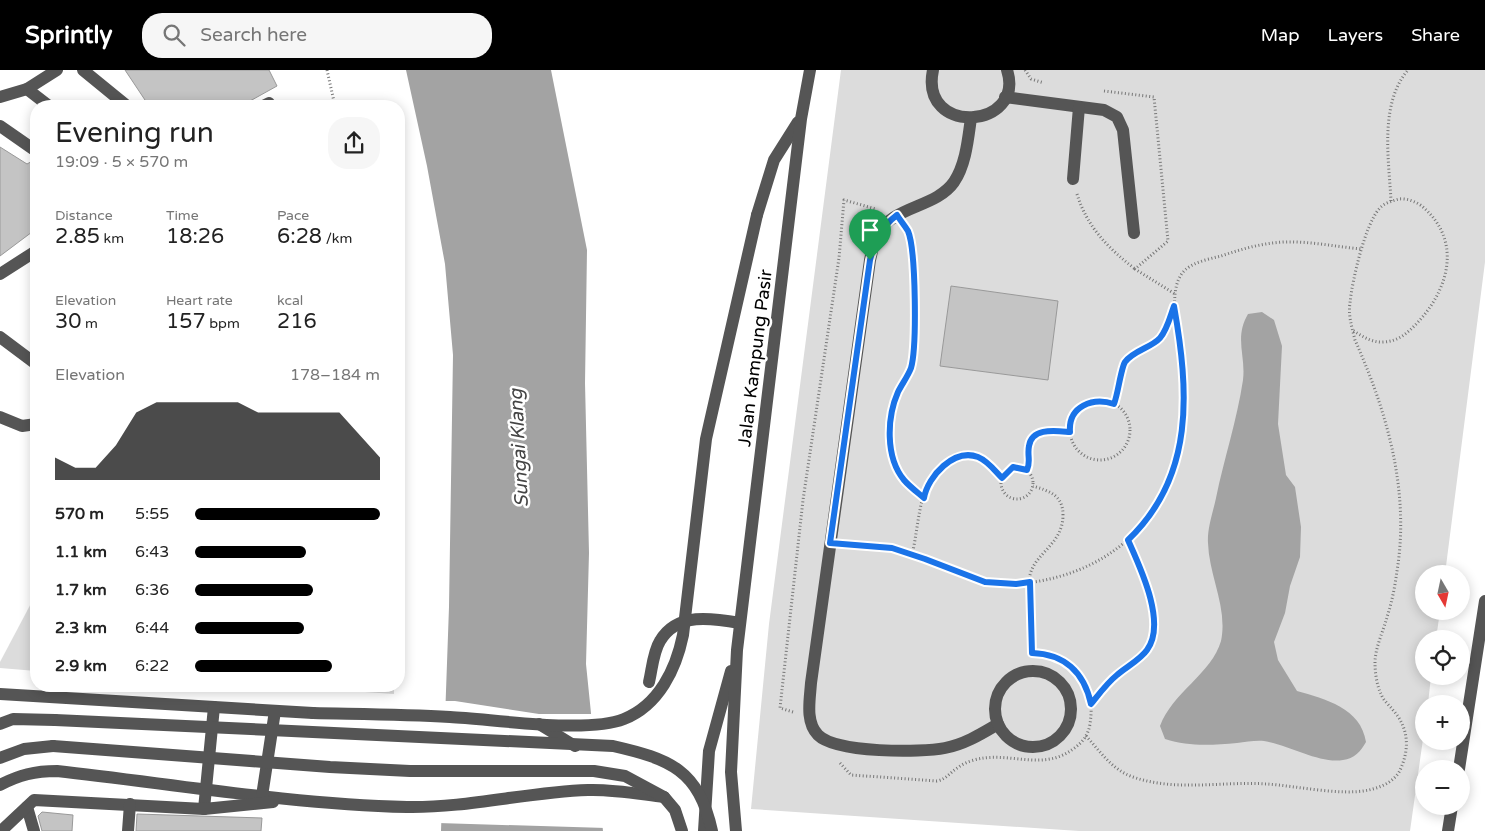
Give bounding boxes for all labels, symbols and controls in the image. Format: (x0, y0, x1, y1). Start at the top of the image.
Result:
search box (142, 13, 492, 58)
text: Sprintly (25, 21, 112, 50)
icon: search (160, 21, 188, 49)
text: Search here (200, 24, 307, 46)
text: Map (1261, 24, 1300, 46)
text: Layers (1328, 24, 1383, 46)
text: Share (1411, 24, 1460, 46)
text: Evening run (55, 116, 214, 150)
button: share (328, 117, 380, 169)
text: 19:09 · 5 × 570 m (55, 152, 188, 172)
text: Distance (55, 207, 113, 224)
text: Time (166, 207, 199, 224)
text: Pace (277, 207, 309, 224)
pin (849, 209, 891, 260)
icon: arrive (856, 216, 884, 244)
text: 2.85 (55, 224, 100, 249)
text: 18:26 (166, 224, 224, 249)
text: 6:28 (277, 224, 322, 249)
text: km (100, 230, 124, 247)
text: /km (322, 230, 352, 247)
street label: Jalan Kampung Pasir (733, 268, 777, 448)
text: Elevation (55, 292, 116, 309)
text: Heart rate (166, 292, 233, 309)
text: kcal (277, 292, 303, 309)
text: 30 (55, 309, 81, 334)
text: 157 (166, 309, 206, 334)
text: 216 (277, 309, 317, 334)
text: m (81, 315, 98, 332)
text: bpm (206, 315, 240, 332)
text: Elevation (55, 365, 125, 385)
text: 178–184 m (290, 365, 380, 385)
water label: Sungai Klang (505, 387, 533, 508)
text: 570 m (55, 504, 104, 524)
text: 5:55 (135, 504, 169, 524)
text: 1.1 km (55, 542, 107, 562)
text: 6:43 (135, 542, 169, 562)
north arrow (1415, 565, 1470, 620)
map controls (1415, 565, 1470, 815)
text: 1.7 km (55, 580, 107, 600)
text: 6:36 (135, 580, 169, 600)
text: 2.3 km (55, 618, 107, 638)
text: 6:44 (135, 618, 169, 638)
button: locate (1415, 630, 1470, 685)
text: 2.9 km (55, 656, 107, 676)
text: 6:22 (135, 656, 169, 676)
button: + (1415, 695, 1470, 750)
button: − (1415, 760, 1470, 815)

